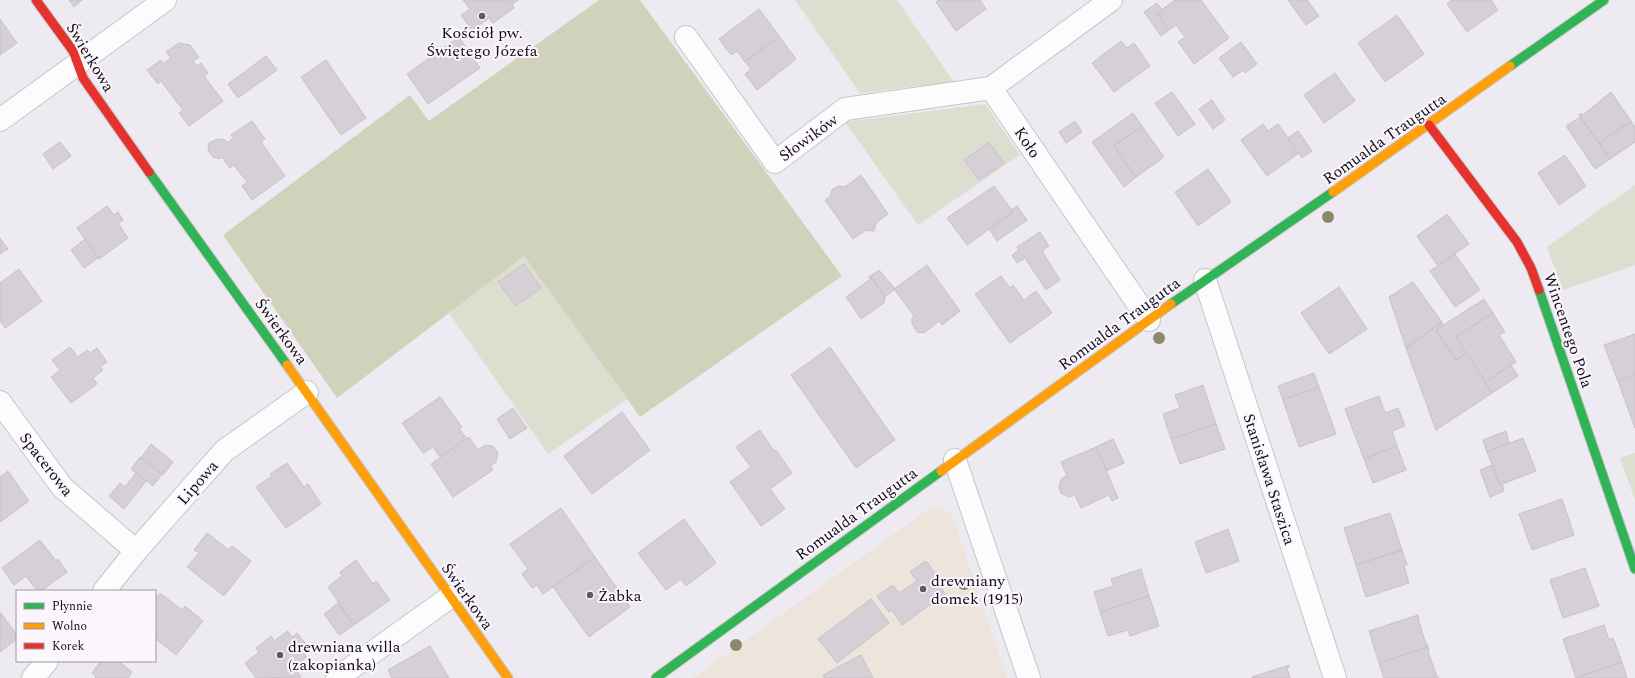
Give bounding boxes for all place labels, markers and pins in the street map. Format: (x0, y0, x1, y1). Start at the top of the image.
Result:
marker: Kościół pw. Świętego Józefa (477, 11, 487, 21)
place label: Kościół pw. Świętego Józefa (426, 21, 538, 63)
place label: drewniany domek (1915) (931, 569, 1023, 611)
place label: Żabka (598, 584, 642, 608)
marker: drewniany domek (1915) (918, 584, 928, 594)
marker: Żabka (585, 590, 595, 600)
place label: drewniana willa (zakopianka) (288, 635, 401, 677)
marker: drewniana willa (zakopianka) (275, 650, 285, 660)

